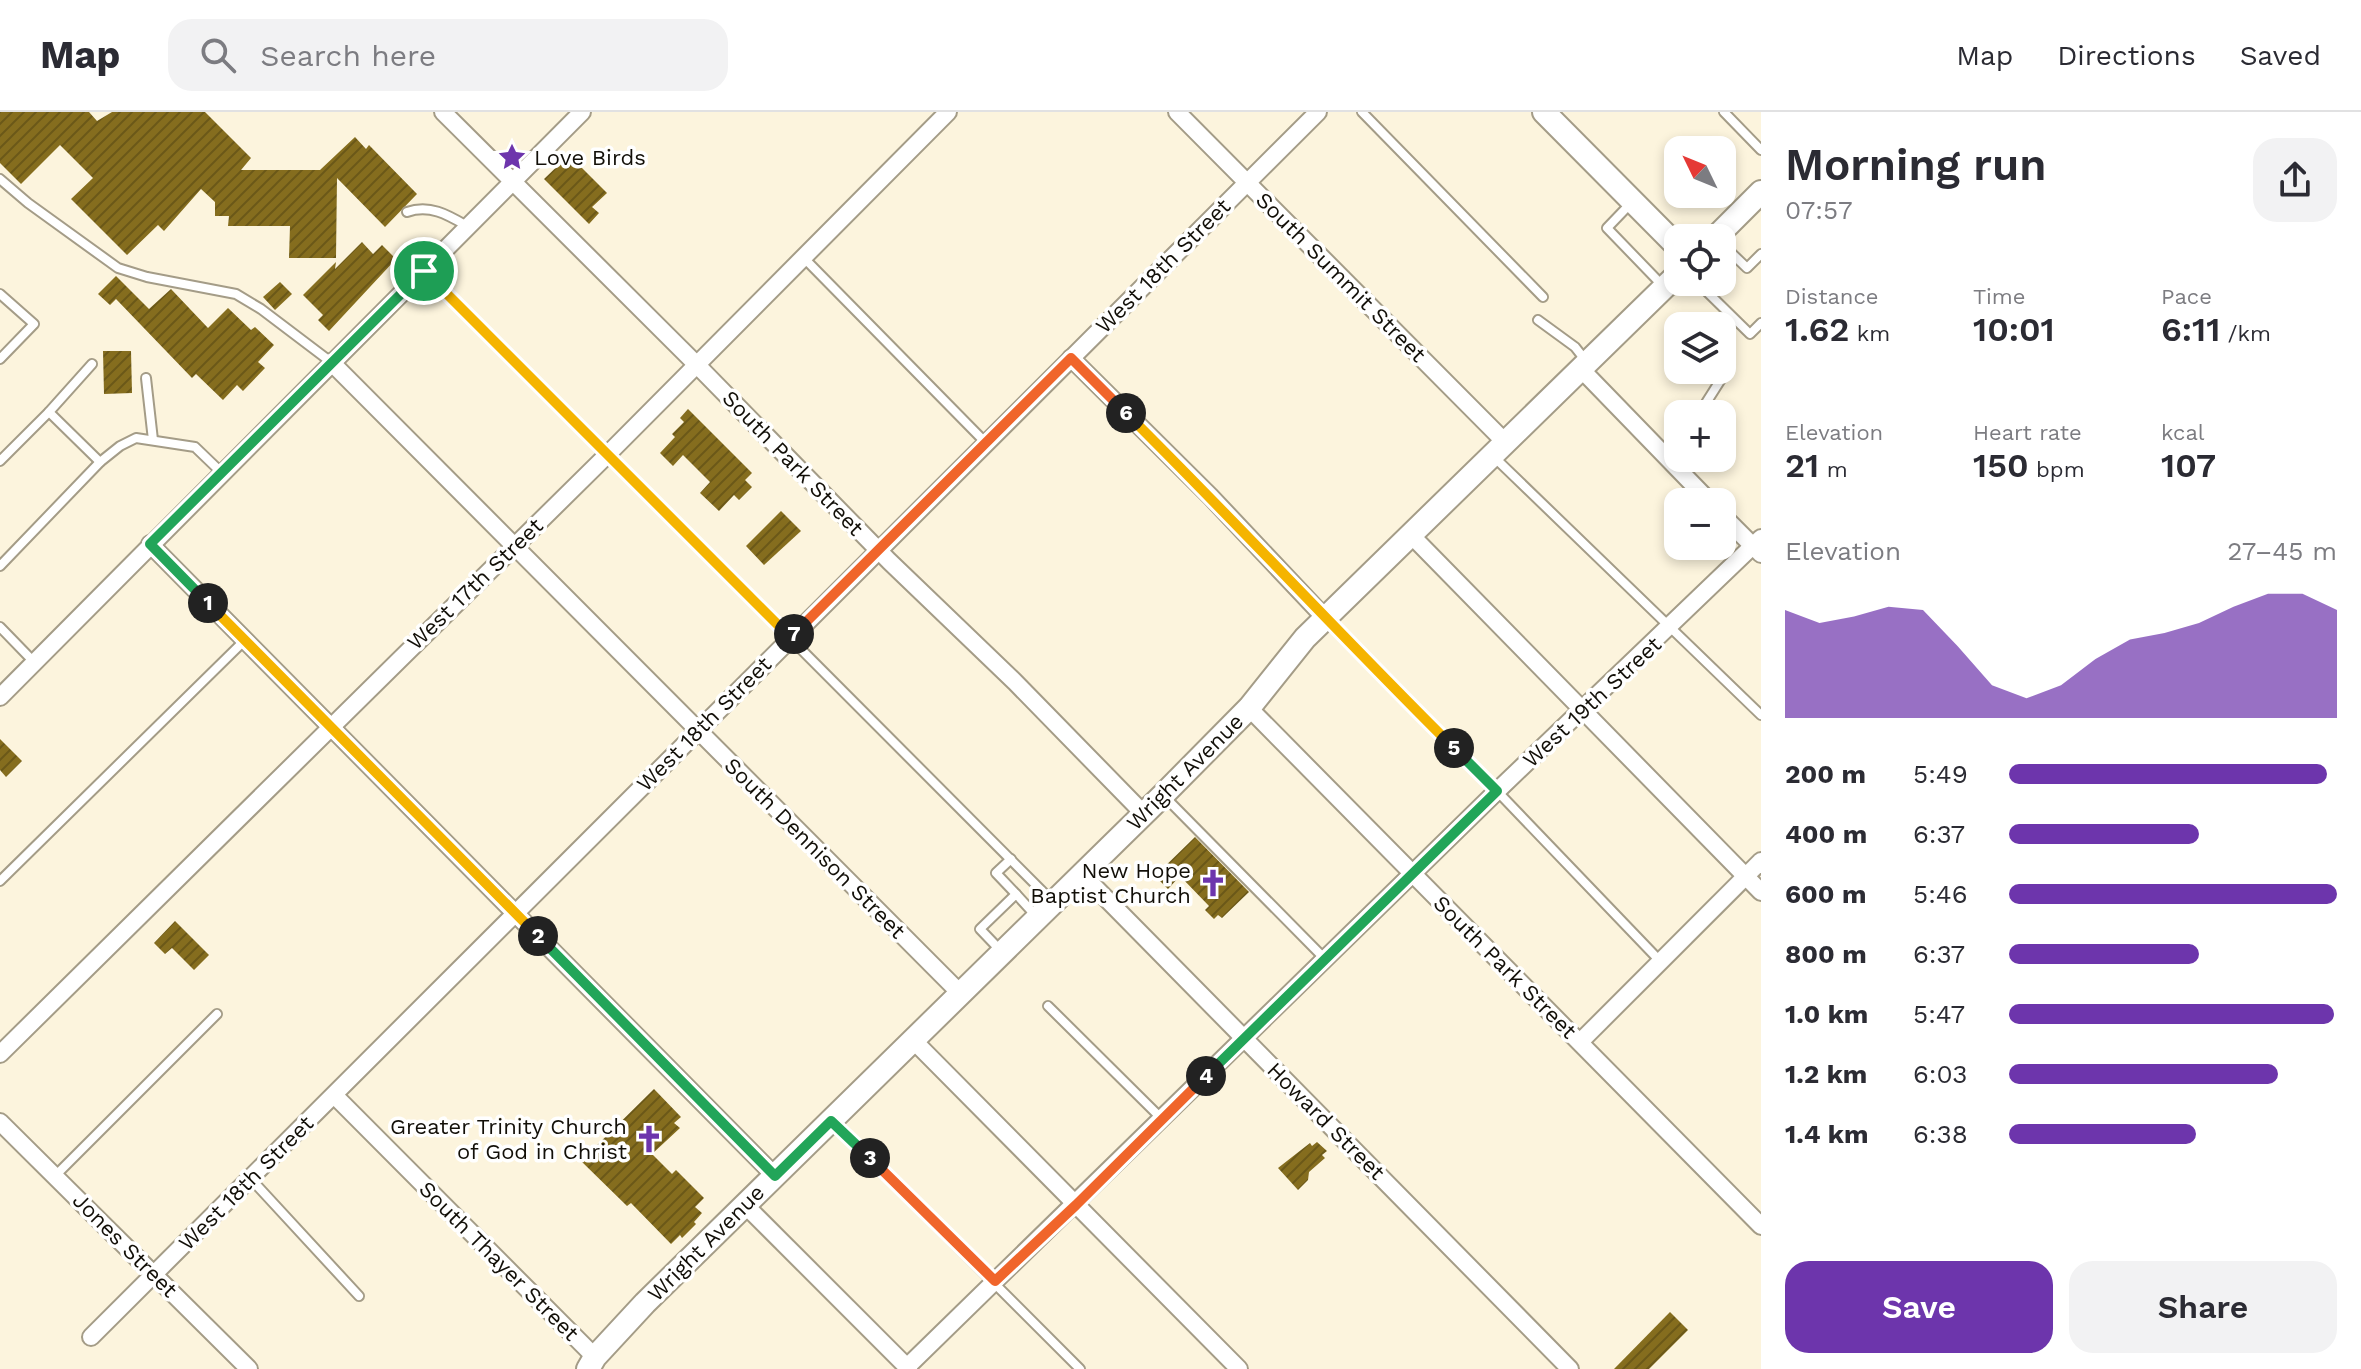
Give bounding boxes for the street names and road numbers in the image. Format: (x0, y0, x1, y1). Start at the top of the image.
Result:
street label: South Summit Street (1251, 187, 1431, 367)
street label: West 18th Street (1091, 194, 1235, 338)
street label: South Park Street (717, 385, 869, 541)
street label: West 17th Street (402, 513, 548, 655)
street label: West 19th Street (1518, 632, 1666, 772)
street label: West 18th Street (632, 652, 776, 796)
street label: Wright Avenue (1122, 709, 1248, 835)
street label: South Dennison Street (720, 753, 910, 943)
street label: South Park Street (1428, 890, 1582, 1044)
street label: Howard Street (1262, 1057, 1390, 1185)
street label: West 18th Street (174, 1111, 318, 1255)
street label: South Thayer Street (414, 1176, 584, 1346)
street label: Wright Avenue (643, 1180, 769, 1306)
street label: Jones Street (68, 1188, 182, 1302)

